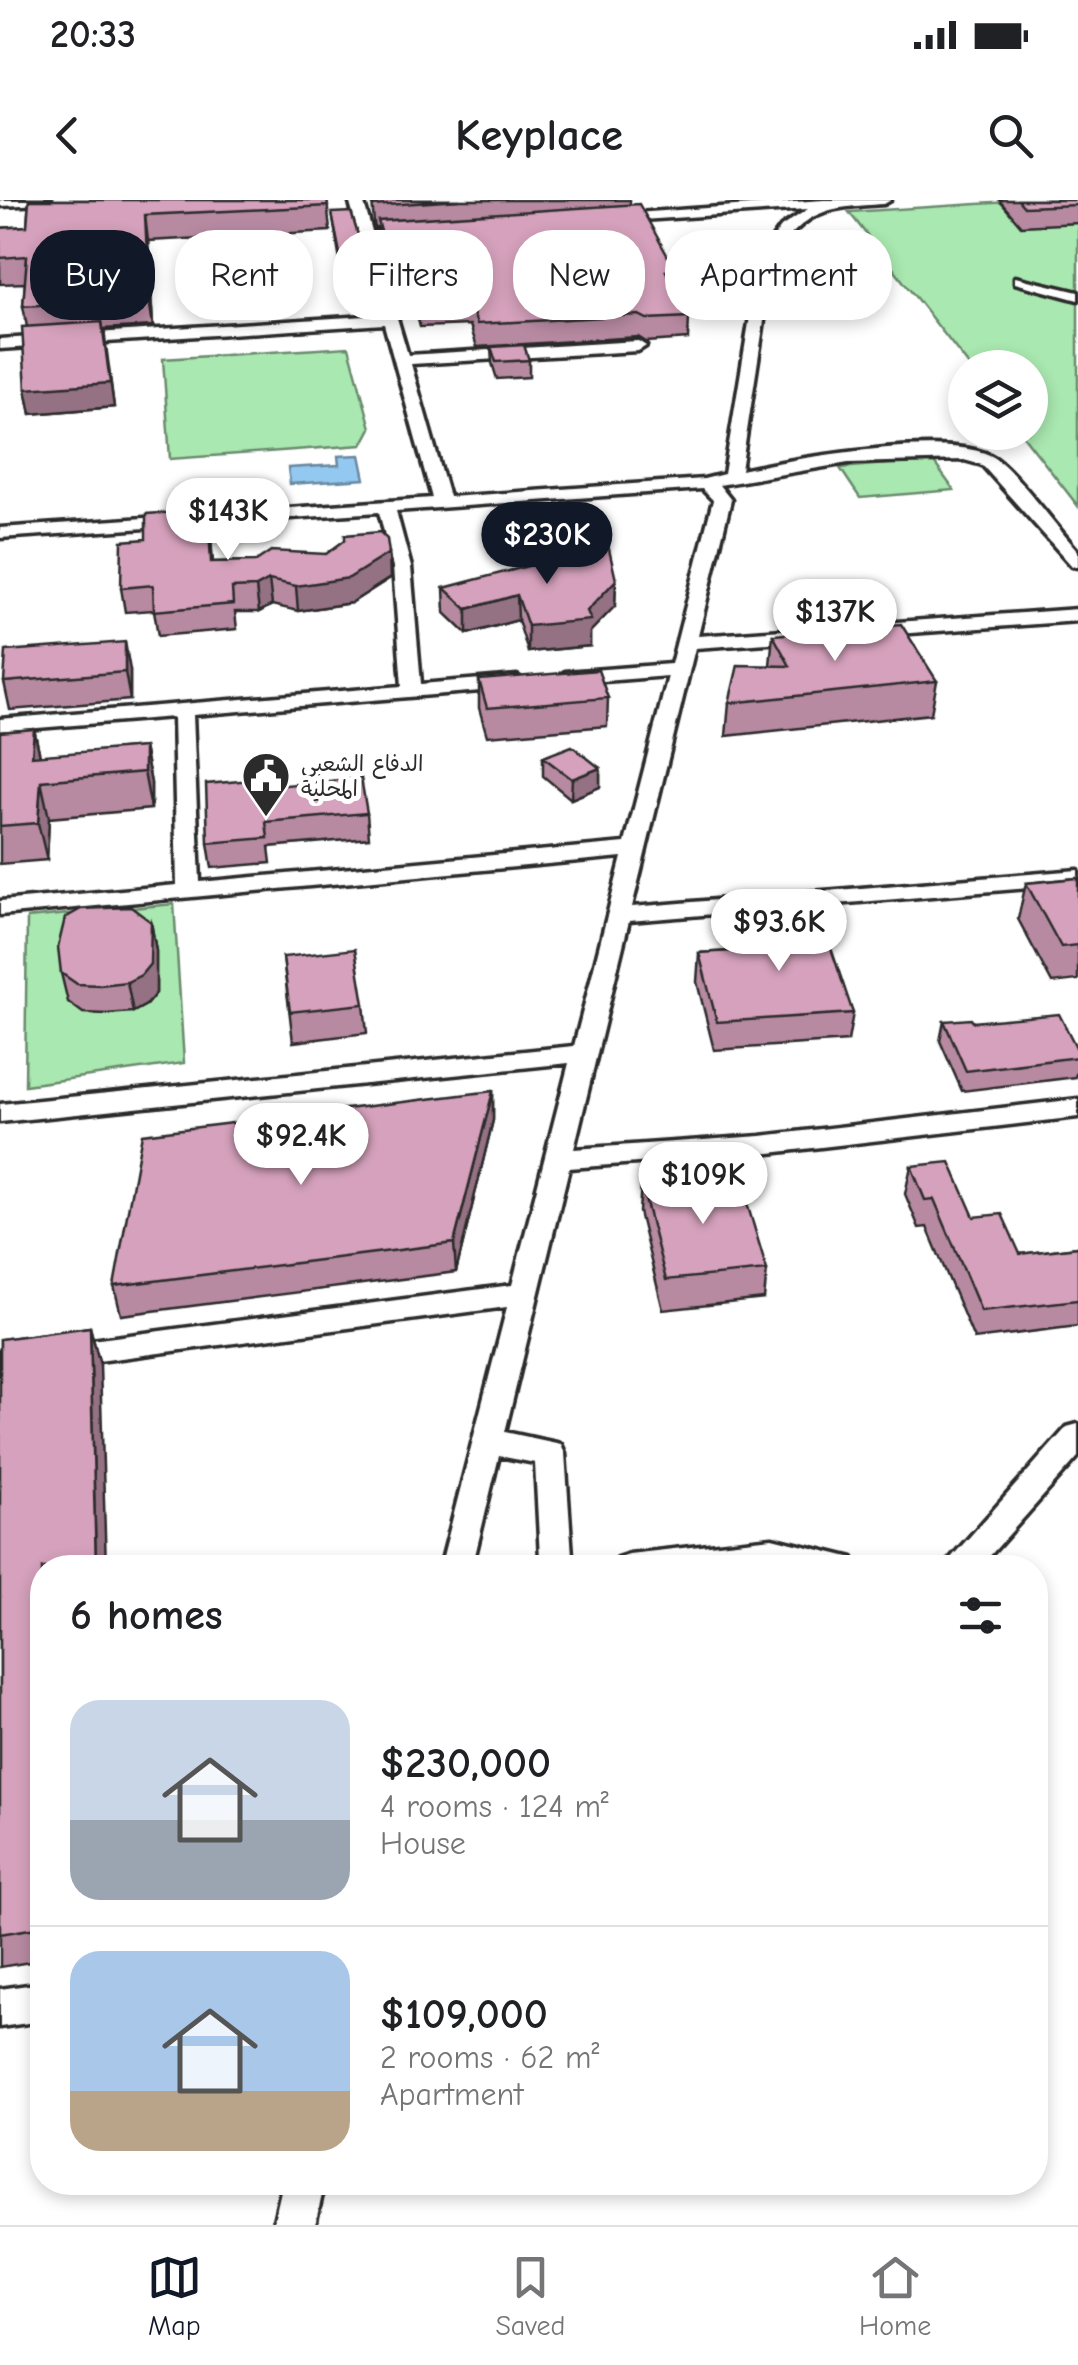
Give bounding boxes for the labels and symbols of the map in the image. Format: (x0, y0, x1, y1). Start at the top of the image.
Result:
pin: $143K (158, 478, 298, 563)
pin: $230K (477, 502, 617, 587)
pin: $137K (765, 579, 905, 664)
public building icon: الدفاع الشعبي المحلية (240, 750, 292, 818)
place label: الدفاع الشعبي المحلية (301, 751, 423, 802)
pin: $93.6K (698, 889, 860, 974)
pin: $92.4K (220, 1103, 382, 1188)
pin: $109K (633, 1142, 773, 1227)

